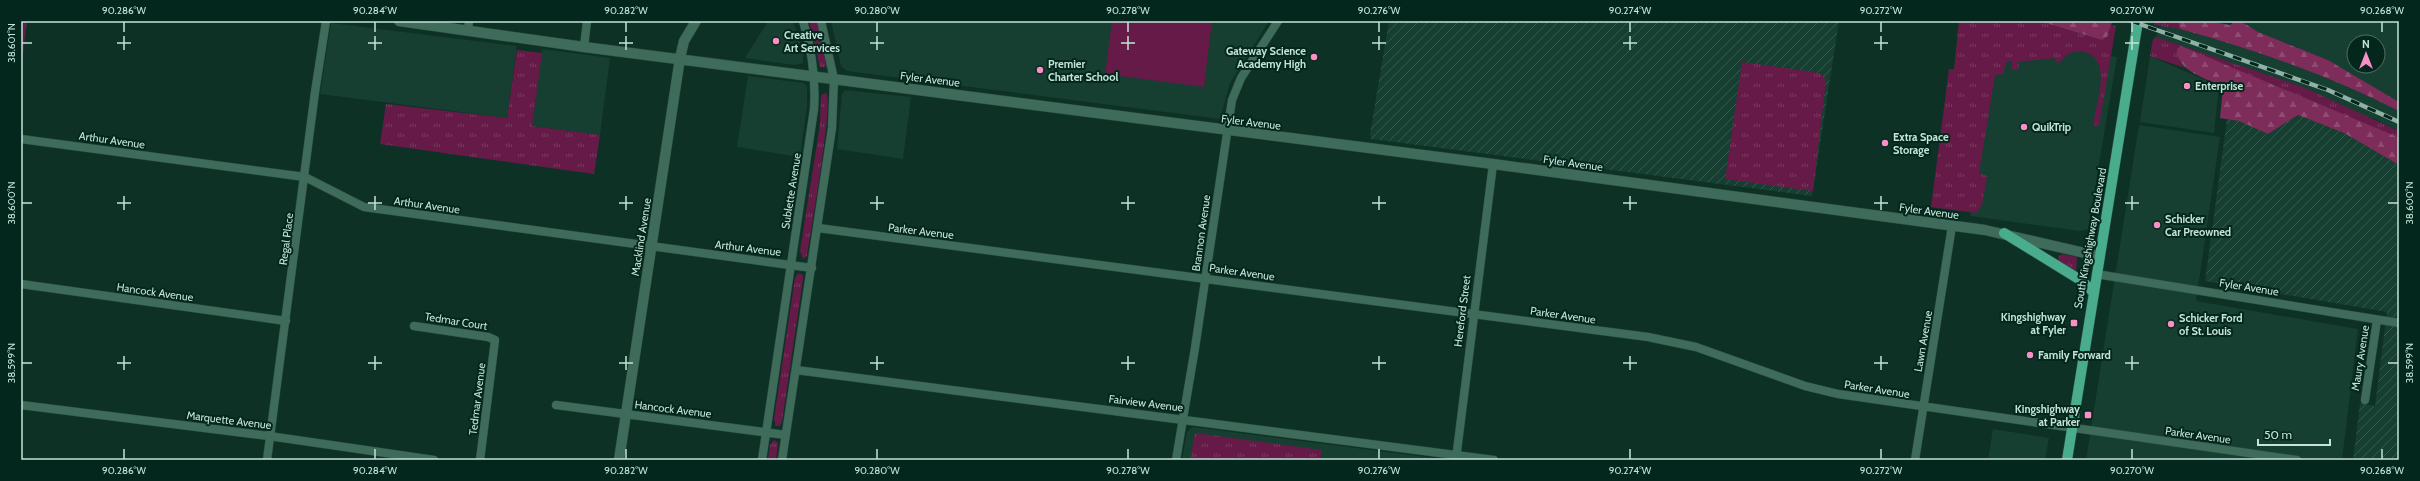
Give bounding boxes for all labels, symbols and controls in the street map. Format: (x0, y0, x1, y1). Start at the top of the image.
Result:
text: 90.286°W (102, 4, 146, 17)
text: 90.284°W (353, 4, 397, 17)
text: 90.282°W (604, 4, 648, 17)
text: 90.280°W (854, 4, 900, 17)
text: 90.278°W (1106, 4, 1150, 17)
text: 90.276°W (1358, 4, 1401, 17)
text: 90.274°W (1609, 4, 1652, 17)
text: 90.272°W (1860, 4, 1903, 17)
text: 90.270°W (2110, 4, 2155, 17)
text: 90.268°W (2360, 4, 2404, 17)
text: 38.601°N (5, 23, 18, 63)
place label: Creative Art Services (784, 28, 840, 55)
north arrow (2346, 34, 2386, 74)
marker: Creative Art Services (771, 36, 781, 46)
text: N (2362, 37, 2370, 51)
place label: Gateway Science Academy High (1226, 44, 1306, 71)
marker: Gateway Science Academy High (1309, 52, 1319, 62)
place label: Premier Charter School (1048, 57, 1118, 84)
marker: Premier Charter School (1035, 65, 1045, 75)
street label: Fyler Avenue (899, 68, 961, 90)
place label: Enterprise (2195, 79, 2243, 93)
marker: Enterprise (2182, 81, 2192, 91)
street label: Fyler Avenue (1220, 111, 1282, 133)
place label: QuikTrip (2032, 120, 2071, 134)
marker: QuikTrip (2019, 122, 2029, 132)
street label: Arthur Avenue (78, 128, 146, 152)
place label: Extra Space Storage (1893, 130, 1949, 157)
marker: Extra Space Storage (1880, 138, 1890, 148)
street label: Sublette Avenue (778, 152, 804, 230)
street label: Fyler Avenue (1542, 152, 1604, 174)
street label: South Kingshighway Boulevard (2071, 167, 2109, 309)
text: 38.600°N (5, 181, 18, 225)
text: 38.600°N (2403, 181, 2416, 225)
street label: Arthur Avenue (393, 193, 461, 217)
street label: Brannon Avenue (1189, 194, 1213, 272)
street label: Macklind Avenue (628, 197, 654, 277)
street label: Fyler Avenue (1898, 200, 1960, 222)
street label: Regal Place (276, 212, 296, 266)
place label: Schicker Car Preowned (2165, 212, 2231, 239)
street label: Parker Avenue (887, 220, 955, 242)
marker: Schicker Car Preowned (2152, 220, 2162, 230)
street label: Arthur Avenue (714, 237, 782, 259)
street label: Parker Avenue (1208, 260, 1276, 284)
street label: Hereford Street (1451, 274, 1473, 348)
street label: Fyler Avenue (2218, 275, 2280, 299)
street label: Hancock Avenue (116, 280, 195, 304)
street label: Parker Avenue (1529, 303, 1597, 327)
street label: Tedmar Court (424, 309, 489, 333)
street label: Lawn Avenue (1911, 309, 1935, 373)
place label: Kingshighway at Fyler (2001, 310, 2066, 337)
place label: Schicker Ford of St. Louis (2179, 311, 2242, 338)
marker: Kingshighway at Fyler (2069, 318, 2079, 328)
marker: Schicker Ford of St. Louis (2166, 319, 2176, 329)
street label: Maury Avenue (2348, 324, 2372, 392)
text: 38.599°N (5, 343, 18, 383)
text: 38.599°N (2403, 343, 2416, 383)
place label: Family Forward (2038, 348, 2111, 362)
marker: Family Forward (2025, 350, 2035, 360)
street label: Tedmar Avenue (466, 362, 488, 436)
street label: Parker Avenue (1843, 377, 1911, 401)
street label: Fairview Avenue (1108, 391, 1184, 415)
street label: Hancock Avenue (634, 397, 713, 421)
place label: Kingshighway at Parker (2015, 402, 2080, 429)
street label: Marquette Avenue (186, 408, 273, 432)
marker: Kingshighway at Parker (2083, 410, 2093, 420)
scale bar (2258, 421, 2330, 447)
street label: Parker Avenue (2164, 423, 2232, 447)
text: 50 m (2264, 427, 2292, 442)
text: 90.286°W (102, 464, 146, 477)
text: 90.284°W (353, 464, 397, 477)
text: 90.282°W (604, 464, 648, 477)
text: 90.280°W (854, 464, 900, 477)
text: 90.278°W (1106, 464, 1150, 477)
text: 90.276°W (1358, 464, 1401, 477)
text: 90.274°W (1609, 464, 1652, 477)
text: 90.272°W (1860, 464, 1903, 477)
text: 90.270°W (2110, 464, 2155, 477)
text: 90.268°W (2360, 464, 2404, 477)

